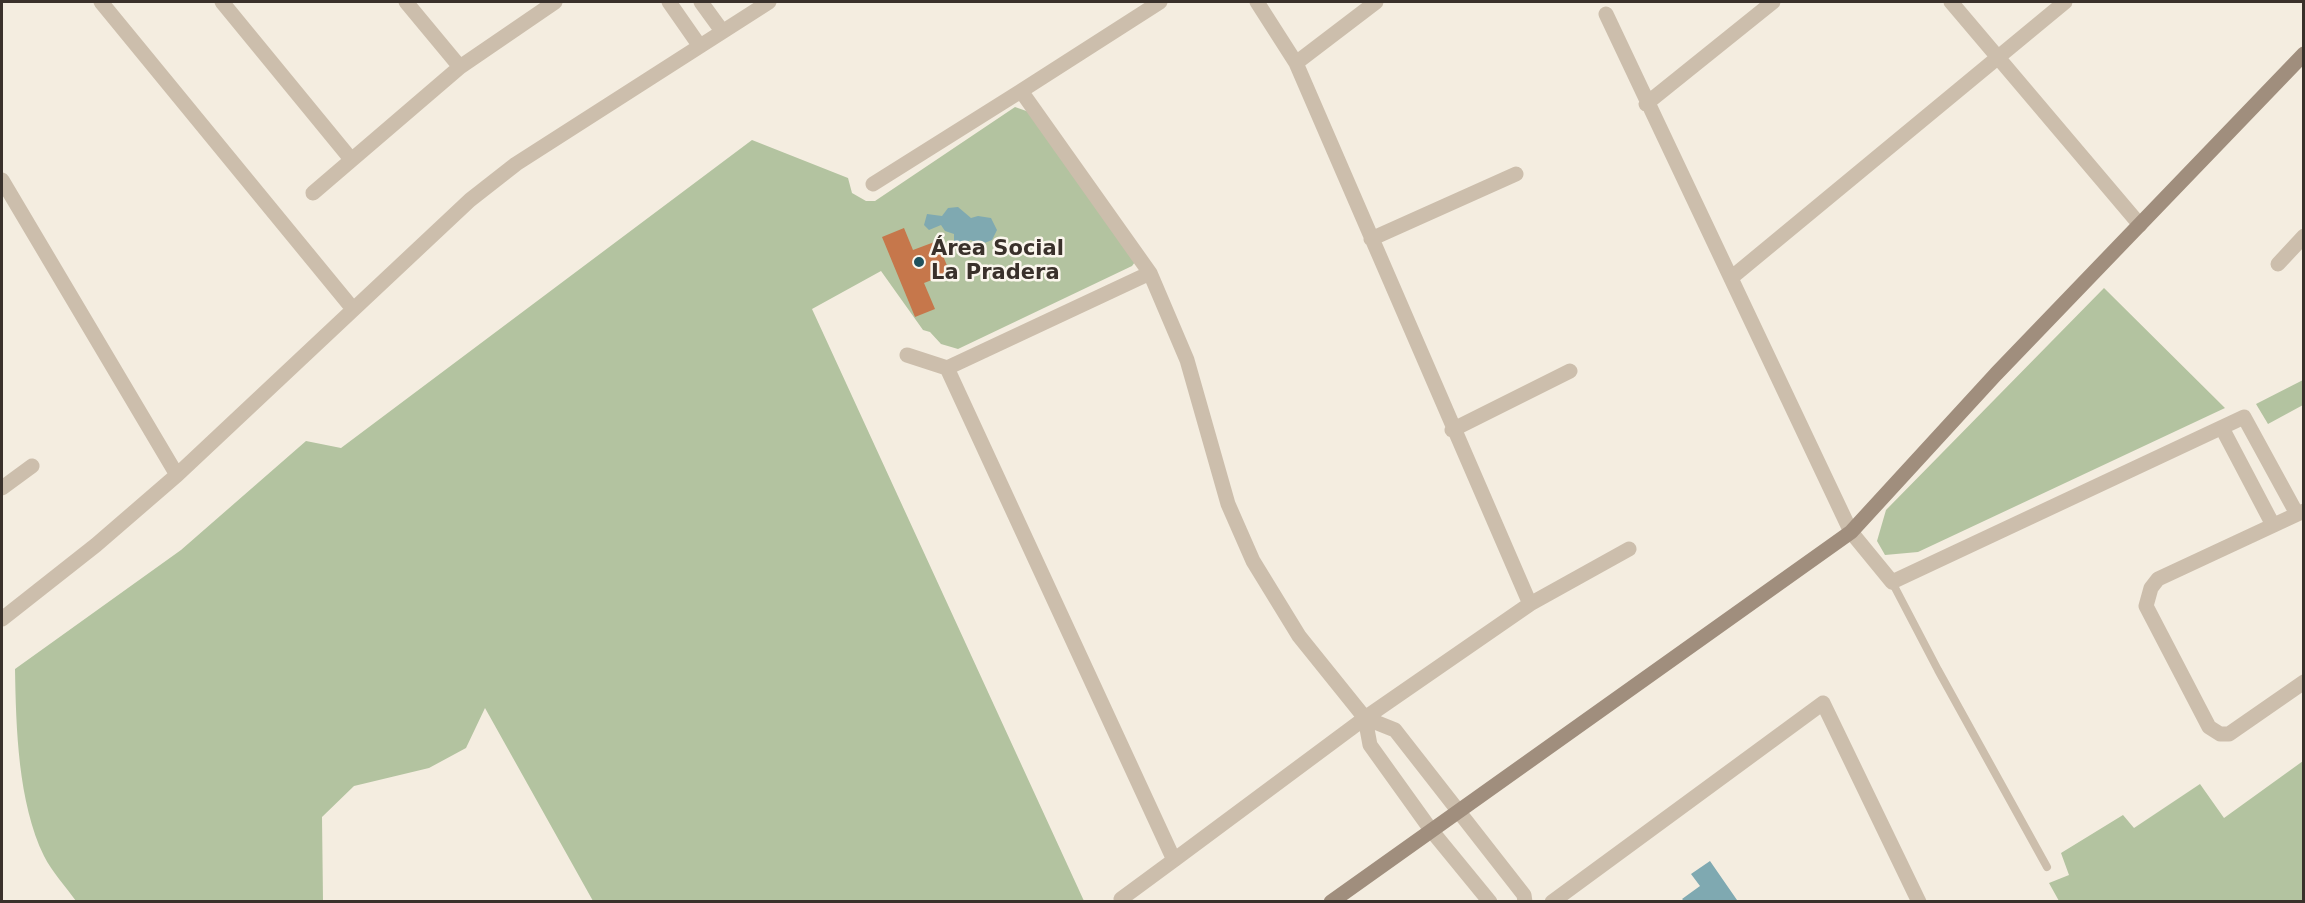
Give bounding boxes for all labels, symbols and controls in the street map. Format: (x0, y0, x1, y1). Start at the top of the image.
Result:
place label: Área Social La Pradera (931, 237, 1064, 287)
marker: Área Social La Pradera (912, 255, 926, 269)

